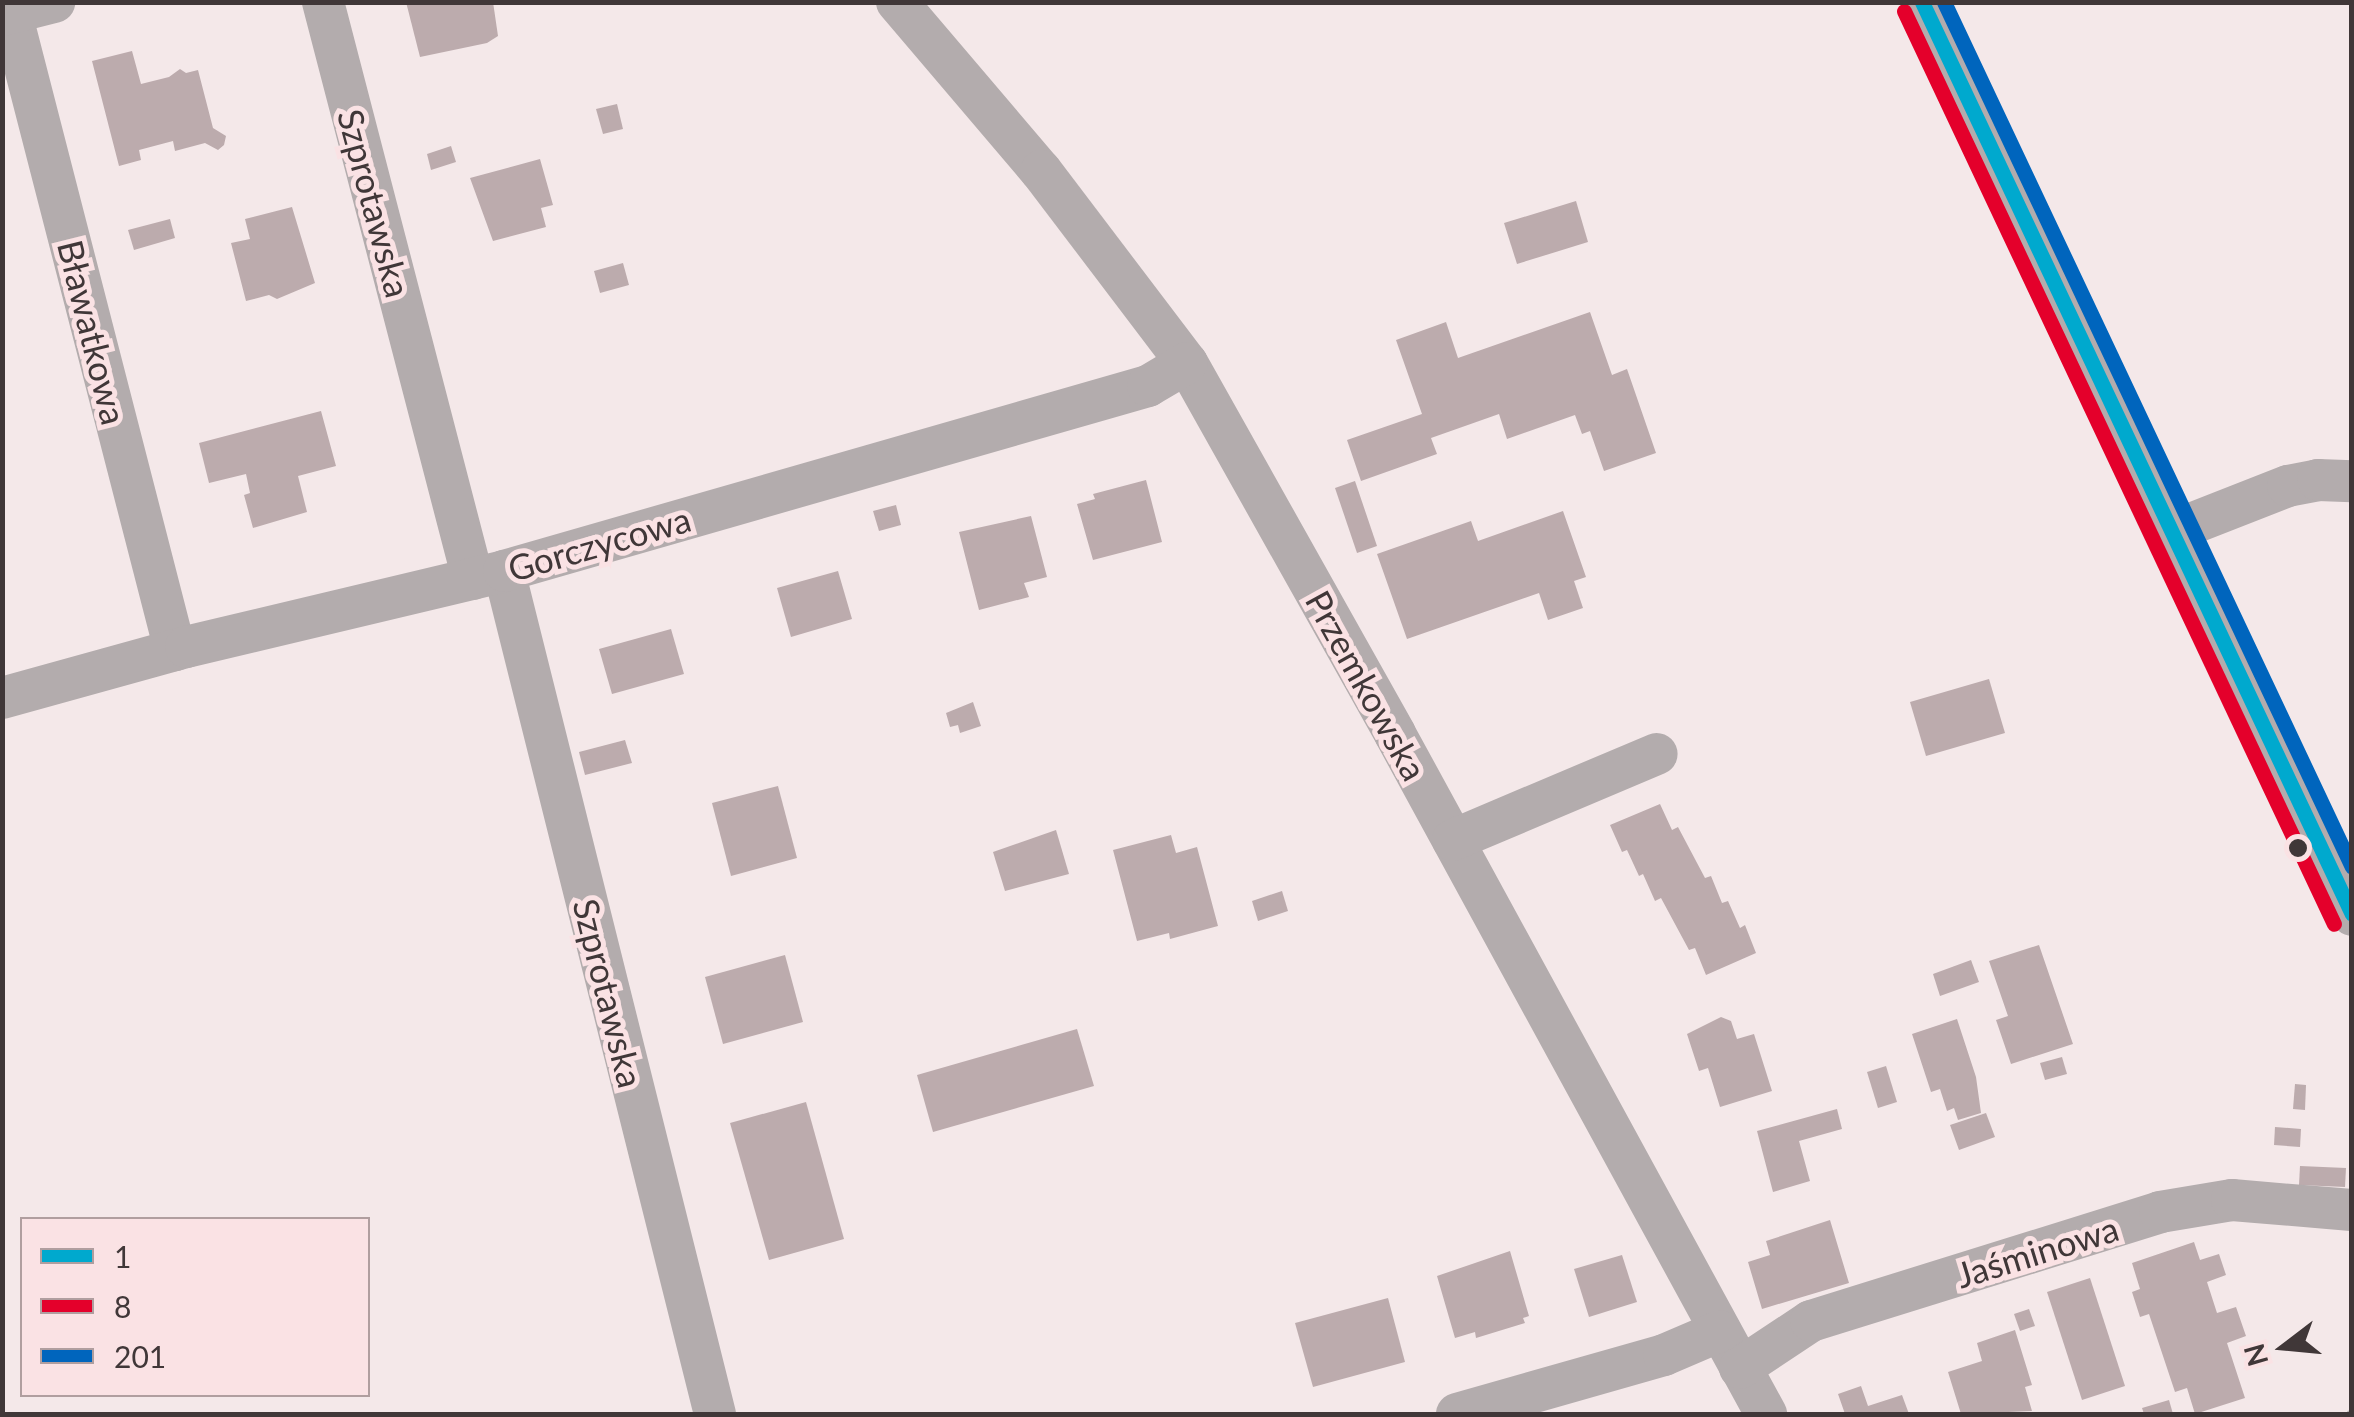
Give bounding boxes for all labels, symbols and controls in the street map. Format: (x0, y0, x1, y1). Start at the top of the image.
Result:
street label: Szprotawska (330, 104, 420, 302)
street label: Bławatkowa (50, 236, 136, 428)
street label: Gorczycowa (503, 497, 695, 589)
street label: Przemkowska (1298, 583, 1436, 787)
unlabelled marker (2288, 838, 2308, 858)
street label: Szprotawska (565, 894, 653, 1092)
street label: Jaśminowa (1951, 1206, 2123, 1296)
legend (20, 1217, 370, 1397)
text: 1 (114, 1238, 131, 1274)
text: 8 (114, 1288, 131, 1324)
north arrow (2234, 1297, 2334, 1397)
text: 201 (114, 1338, 166, 1374)
text: N (2236, 1340, 2274, 1370)

